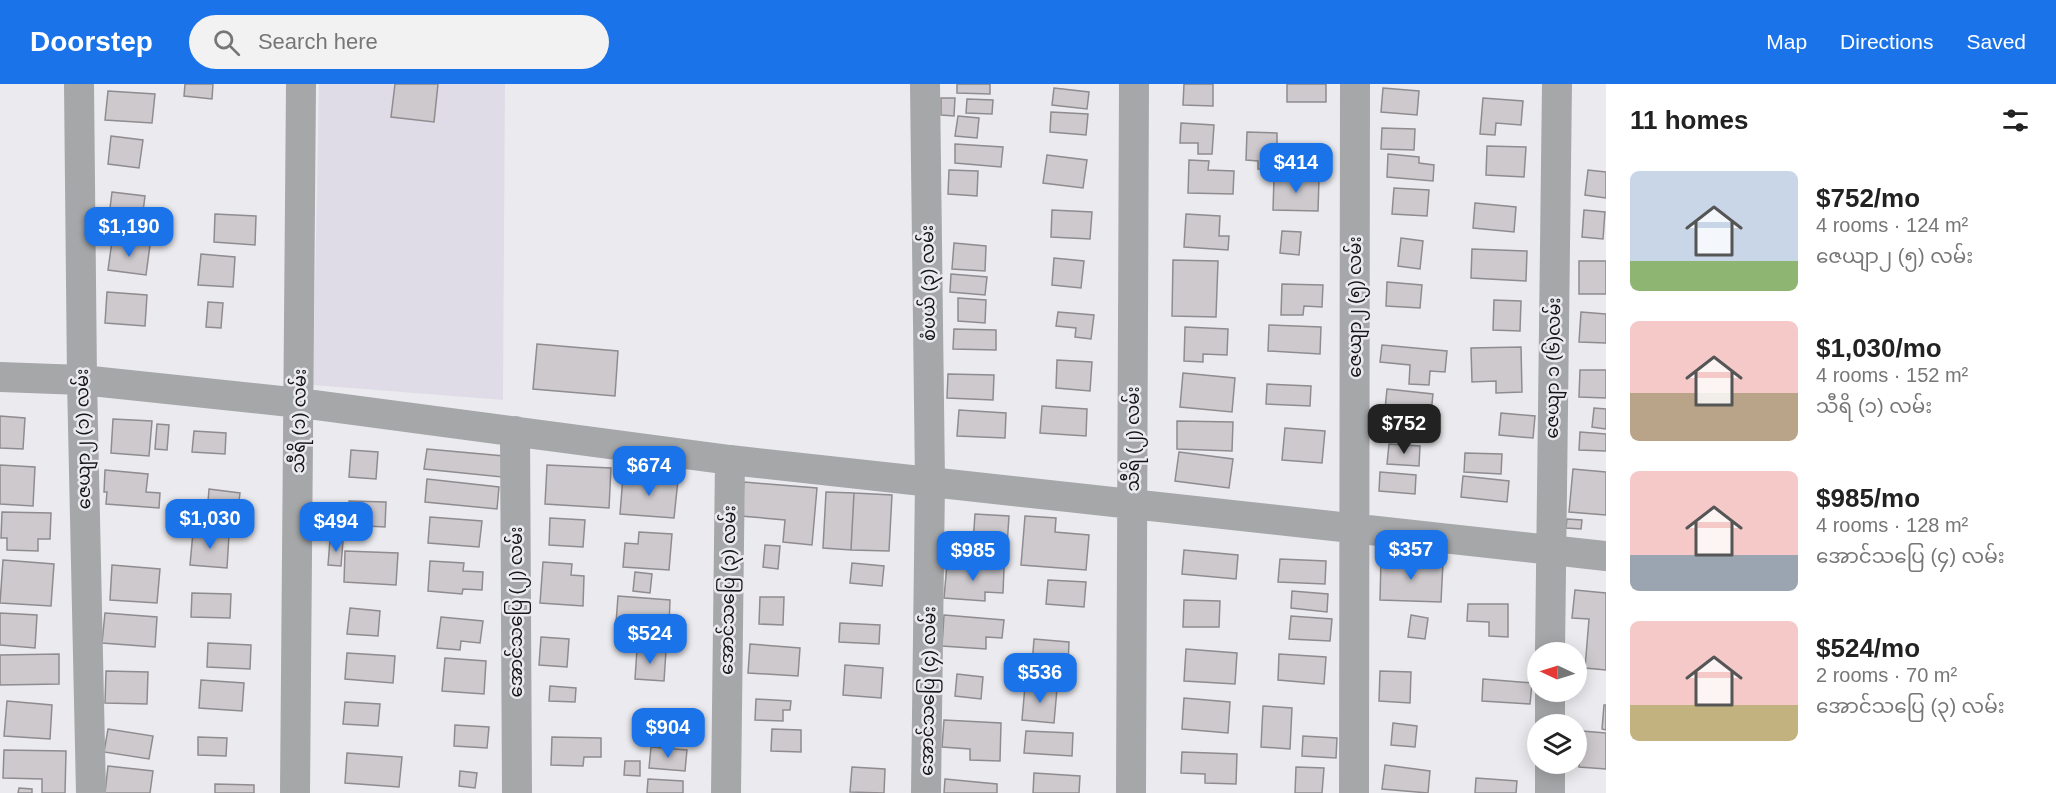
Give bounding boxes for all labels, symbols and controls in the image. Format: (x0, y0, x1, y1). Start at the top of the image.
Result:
search box (189, 15, 609, 69)
text: Doorstep (30, 26, 153, 57)
icon: search (210, 26, 243, 59)
text: Search here (258, 29, 378, 54)
text: Map (1766, 30, 1807, 53)
text: Directions (1840, 30, 1933, 53)
text: Saved (1966, 30, 2026, 53)
icon: filters (1999, 104, 2032, 137)
text: 11 homes (1630, 105, 1749, 135)
pin: $414 (1260, 143, 1332, 194)
text: $414 (1274, 151, 1318, 173)
text: $752/mo (1816, 183, 1920, 213)
icon: home (1678, 195, 1750, 267)
pin: $1,190 (80, 207, 178, 258)
text: 4 rooms · 124 m² (1816, 214, 1968, 236)
text: $1,190 (98, 215, 160, 237)
street label: စံပယ် (၃) လမ်း (914, 225, 944, 341)
street label: ဇေယျာ၂ (၅) လမ်း (1342, 236, 1370, 378)
text: ဇေယျာ၂ (၅) လမ်း (1816, 245, 1973, 267)
street label: ဇေယျာ ၁ (၆)လမ်း (1539, 297, 1569, 439)
text: $1,030/mo (1816, 333, 1942, 363)
icon: home (1678, 345, 1750, 417)
text: 4 rooms · 152 m² (1816, 364, 1968, 386)
street label: ဇေယျာ၂ (၁) လမ်း (69, 368, 99, 509)
street label: သီရိ (၁) လမ်း (284, 368, 315, 474)
street label: သီရိ (၂) လမ်း (1119, 386, 1148, 492)
text: သီရိ (၁) လမ်း (1816, 395, 1932, 417)
pin: $752 (1368, 404, 1440, 455)
text: $752 (1382, 412, 1426, 434)
pin: $674 (613, 446, 685, 497)
text: $674 (627, 454, 671, 476)
text: $985/mo (1816, 483, 1920, 513)
icon: home (1678, 495, 1750, 567)
pin: $1,030 (161, 499, 259, 550)
pin: $494 (300, 502, 372, 553)
street label: အောင်သပြေ (၃) လမ်း (714, 505, 744, 675)
text: $1,030 (179, 507, 241, 529)
text: $494 (314, 510, 358, 532)
text: 4 rooms · 128 m² (1816, 514, 1968, 536)
street label: အောင်သပြေ (၂) လမ်း (503, 527, 531, 697)
pin: $357 (1375, 530, 1447, 581)
pin: $985 (937, 531, 1009, 582)
text: $357 (1389, 538, 1433, 560)
text: $985 (951, 539, 995, 561)
text: အောင်သပြေ (၄) လမ်း (1816, 545, 2005, 567)
street label: အောင်သပြေ (၄) လမ်း (914, 606, 944, 776)
pin: $524 (614, 614, 686, 665)
text: $524 (628, 622, 672, 644)
text: $524/mo (1816, 633, 1920, 663)
north arrow (1527, 642, 1587, 702)
map controls (1527, 642, 1587, 774)
icon: home (1678, 645, 1750, 717)
pin: $536 (1004, 653, 1076, 704)
text: $536 (1018, 661, 1062, 683)
text: 2 rooms · 70 m² (1816, 664, 1957, 686)
text: အောင်သပြေ (၃) လမ်း (1816, 695, 2005, 717)
pin: $904 (632, 708, 704, 759)
button: layers (1527, 714, 1587, 774)
text: $904 (646, 716, 690, 738)

